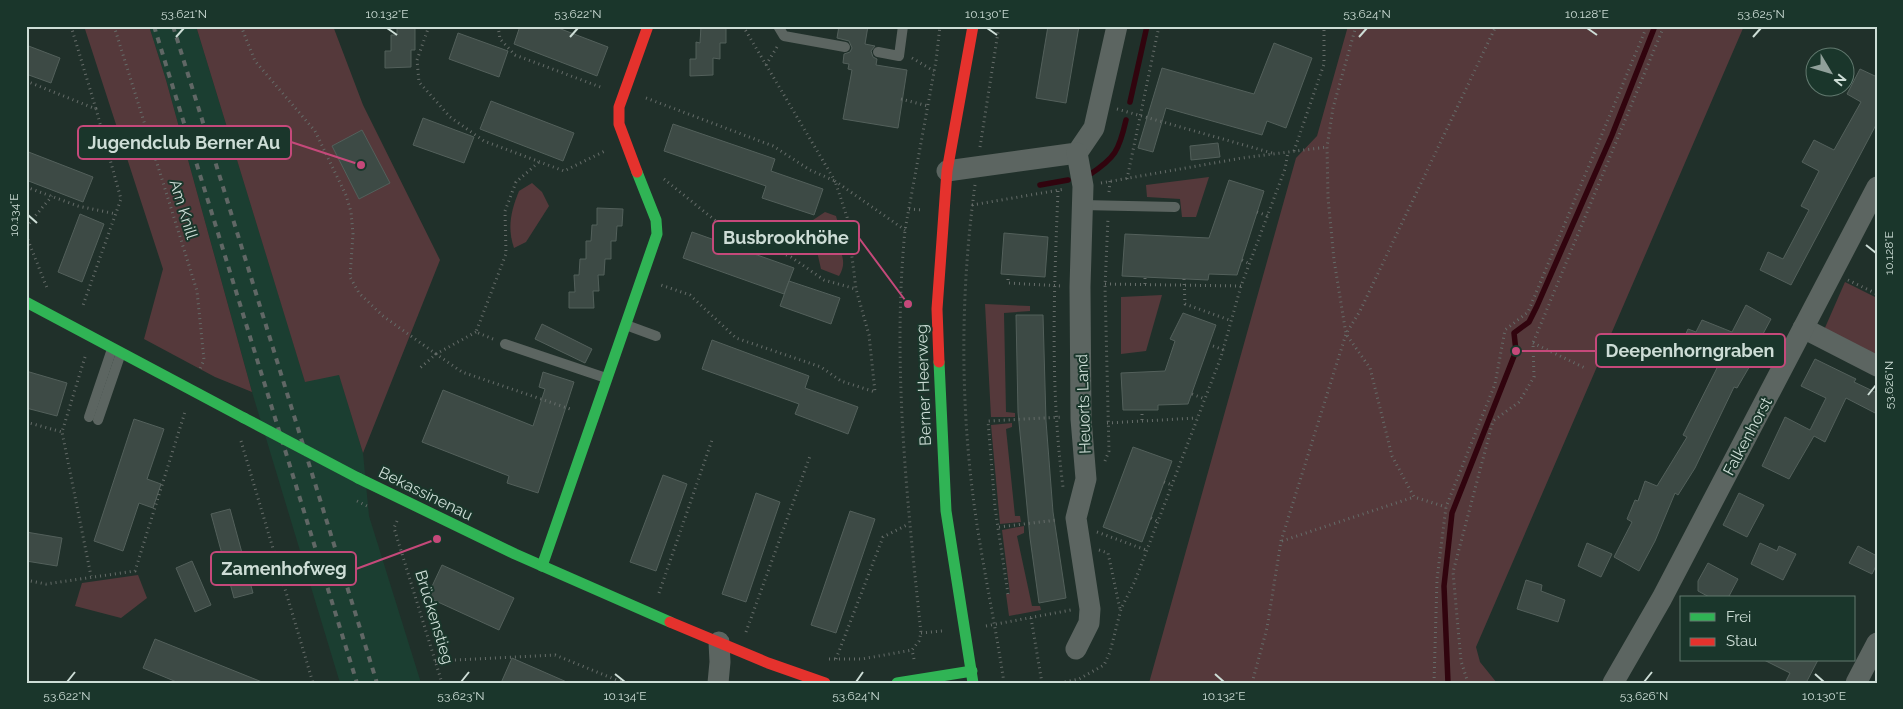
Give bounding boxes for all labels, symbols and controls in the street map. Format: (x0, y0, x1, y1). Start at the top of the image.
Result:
text: 53.621°N (161, 7, 207, 21)
text: 10.132°E (366, 7, 408, 21)
text: 53.622°N (554, 7, 602, 21)
text: 10.130°E (965, 7, 1009, 21)
text: 53.624°N (1343, 7, 1391, 21)
text: 10.128°E (1565, 7, 1609, 21)
text: 53.625°N (1737, 7, 1785, 21)
north arrow (1806, 48, 1856, 98)
text: N (1831, 71, 1850, 89)
callout: Jugendclub Berner Au (78, 126, 291, 159)
text: Jugendclub Berner Au (88, 132, 280, 153)
street label: Am Knill (165, 177, 202, 242)
text: 10.134°E (7, 193, 21, 237)
callout: Busbrookhöhe (713, 221, 859, 254)
text: Busbrookhöhe (723, 227, 849, 248)
text: 10.128°E (1882, 231, 1896, 275)
street label: Berner Heerweg (912, 324, 935, 446)
callout: Deepenhorngraben (1596, 334, 1785, 367)
text: Deepenhorngraben (1606, 340, 1774, 361)
street label: Heuorts Land (1072, 354, 1095, 454)
text: 53.626°N (1882, 361, 1896, 409)
street label: Falkenhorst (1719, 393, 1776, 479)
street label: Bekassinenau (376, 462, 476, 524)
callout: Zamenhofweg (211, 552, 356, 585)
text: Zamenhofweg (221, 558, 347, 579)
street label: Brückenstieg (411, 568, 458, 666)
legend (1680, 596, 1856, 662)
text: Frei (1726, 608, 1751, 626)
text: Stau (1726, 632, 1757, 650)
text: 53.622°N (43, 689, 91, 703)
text: 53.623°N (437, 689, 485, 703)
text: 10.134°E (603, 689, 647, 703)
text: 53.624°N (832, 689, 880, 703)
text: 10.132°E (1203, 689, 1245, 703)
text: 53.626°N (1620, 689, 1668, 703)
text: 10.130°E (1802, 689, 1846, 703)

